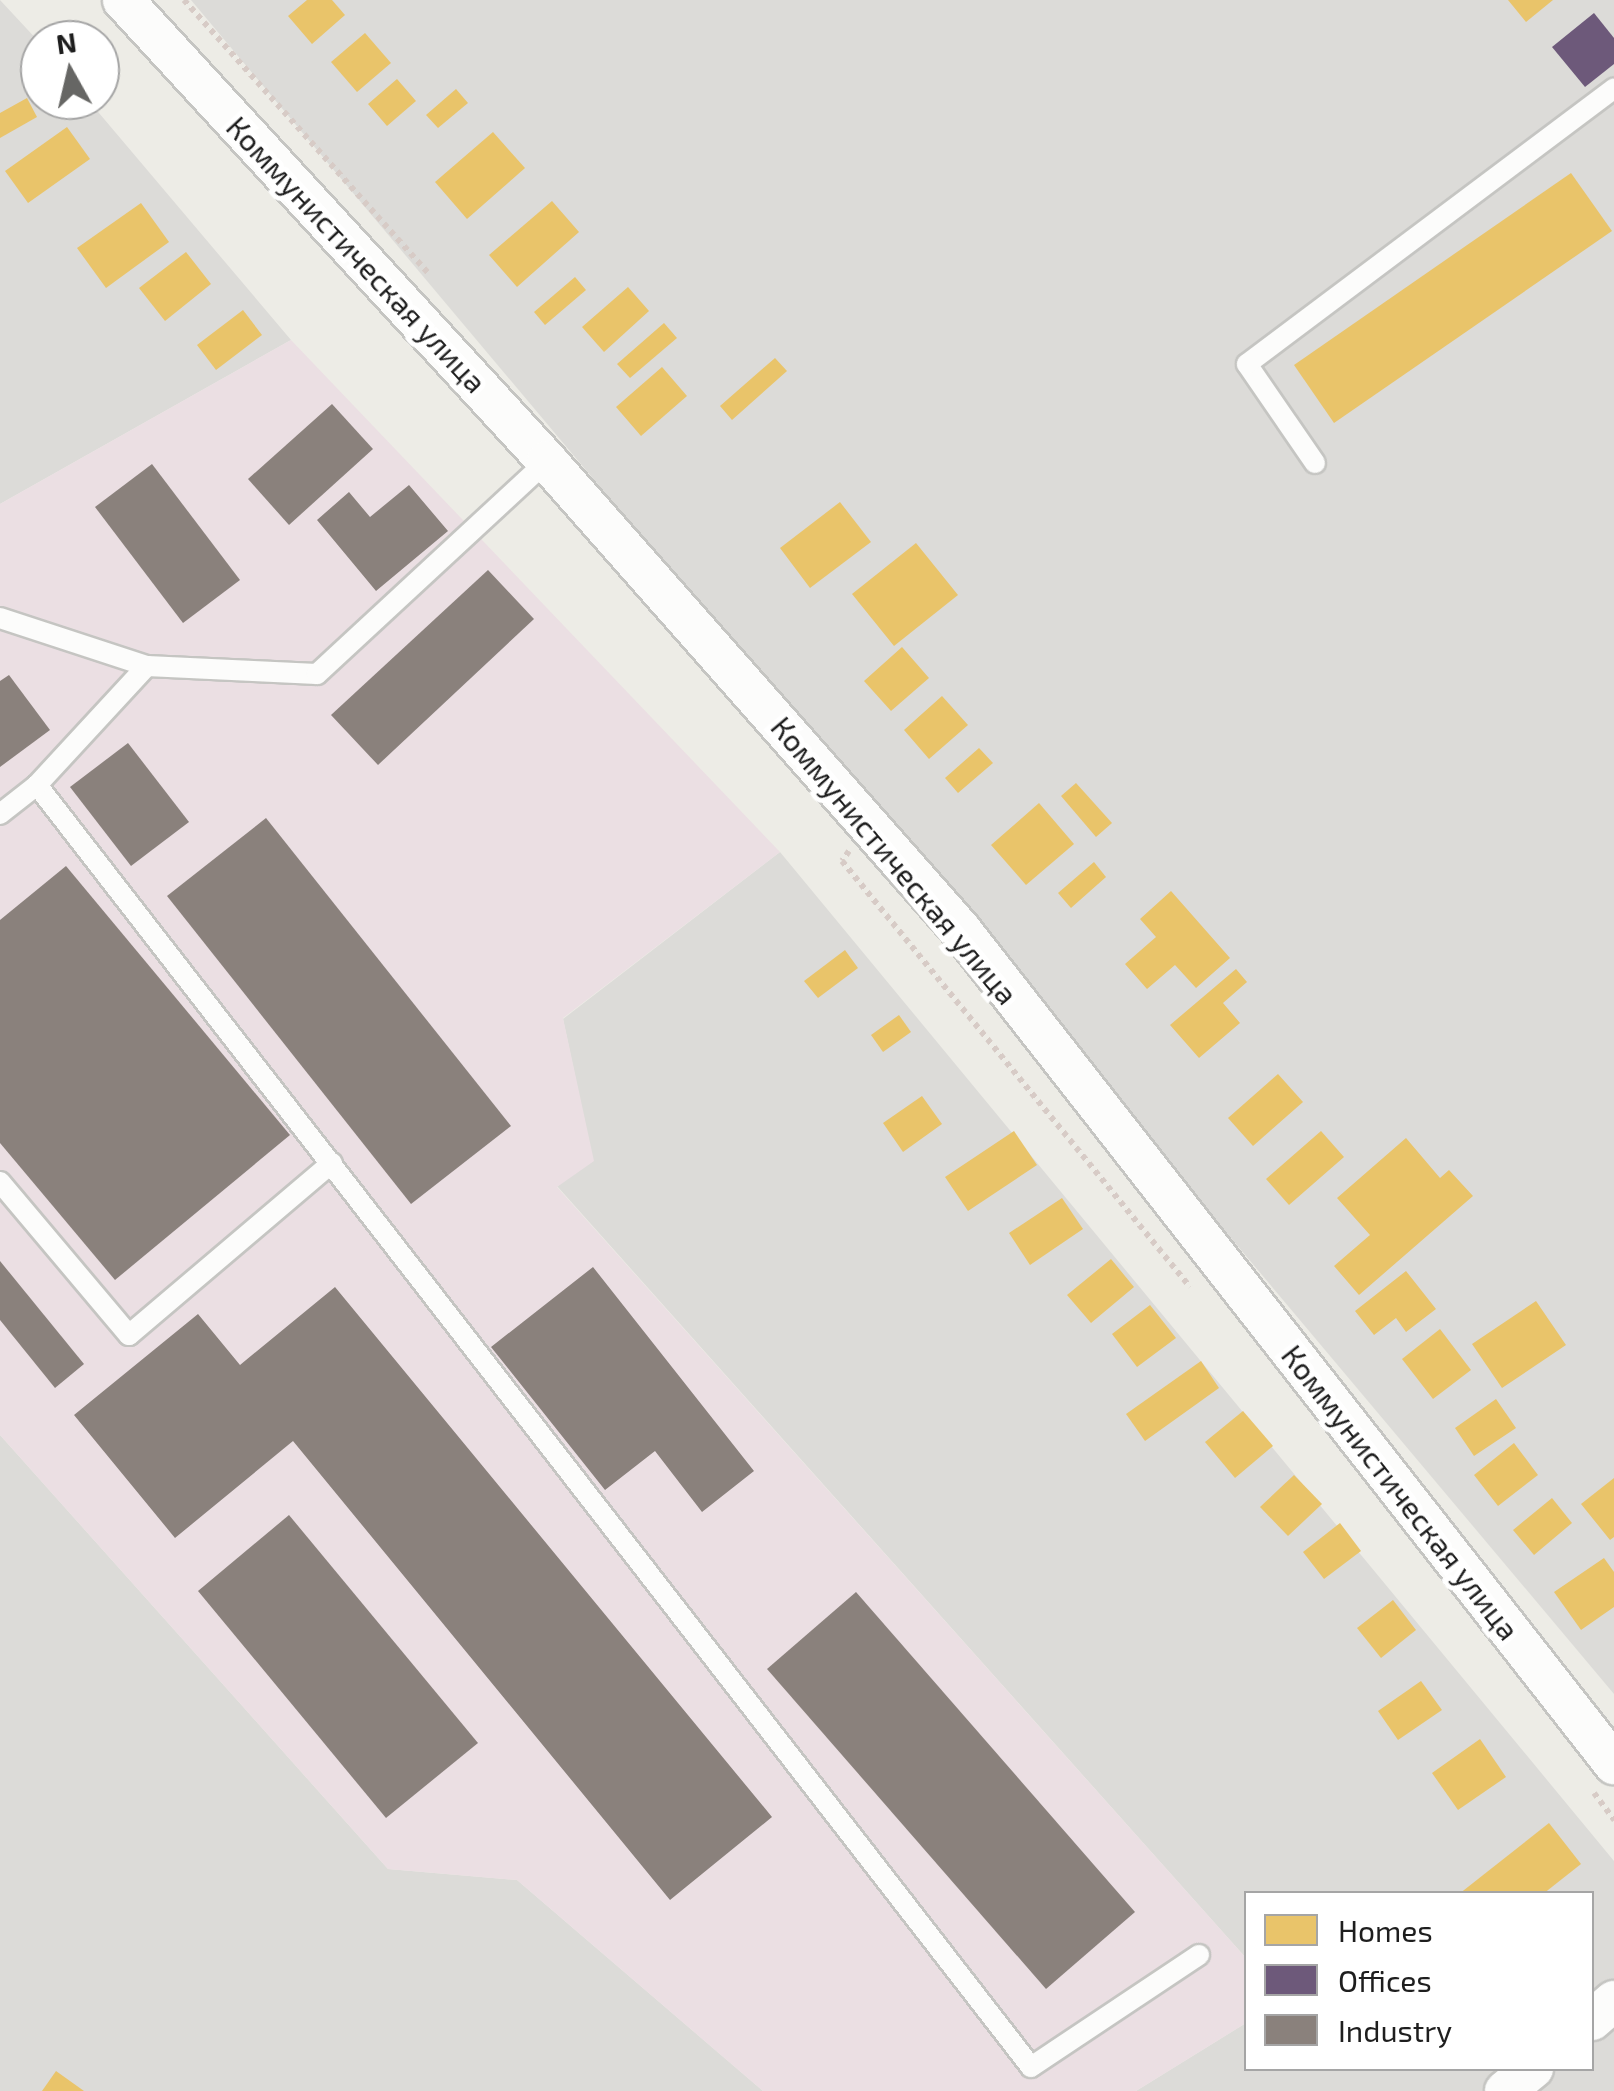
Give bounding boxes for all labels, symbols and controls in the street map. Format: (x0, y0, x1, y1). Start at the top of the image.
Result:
north arrow (20, 20, 120, 120)
text: N (54, 24, 78, 61)
street label: Коммунистическая улица (220, 109, 494, 399)
street label: Коммунистическая улица (764, 709, 1026, 1011)
street label: Коммунистическая улица (1275, 1337, 1527, 1647)
legend (1244, 1891, 1594, 2071)
text: Homes (1338, 1912, 1433, 1948)
text: Offices (1338, 1962, 1432, 1998)
text: Industry (1338, 2012, 1452, 2048)

